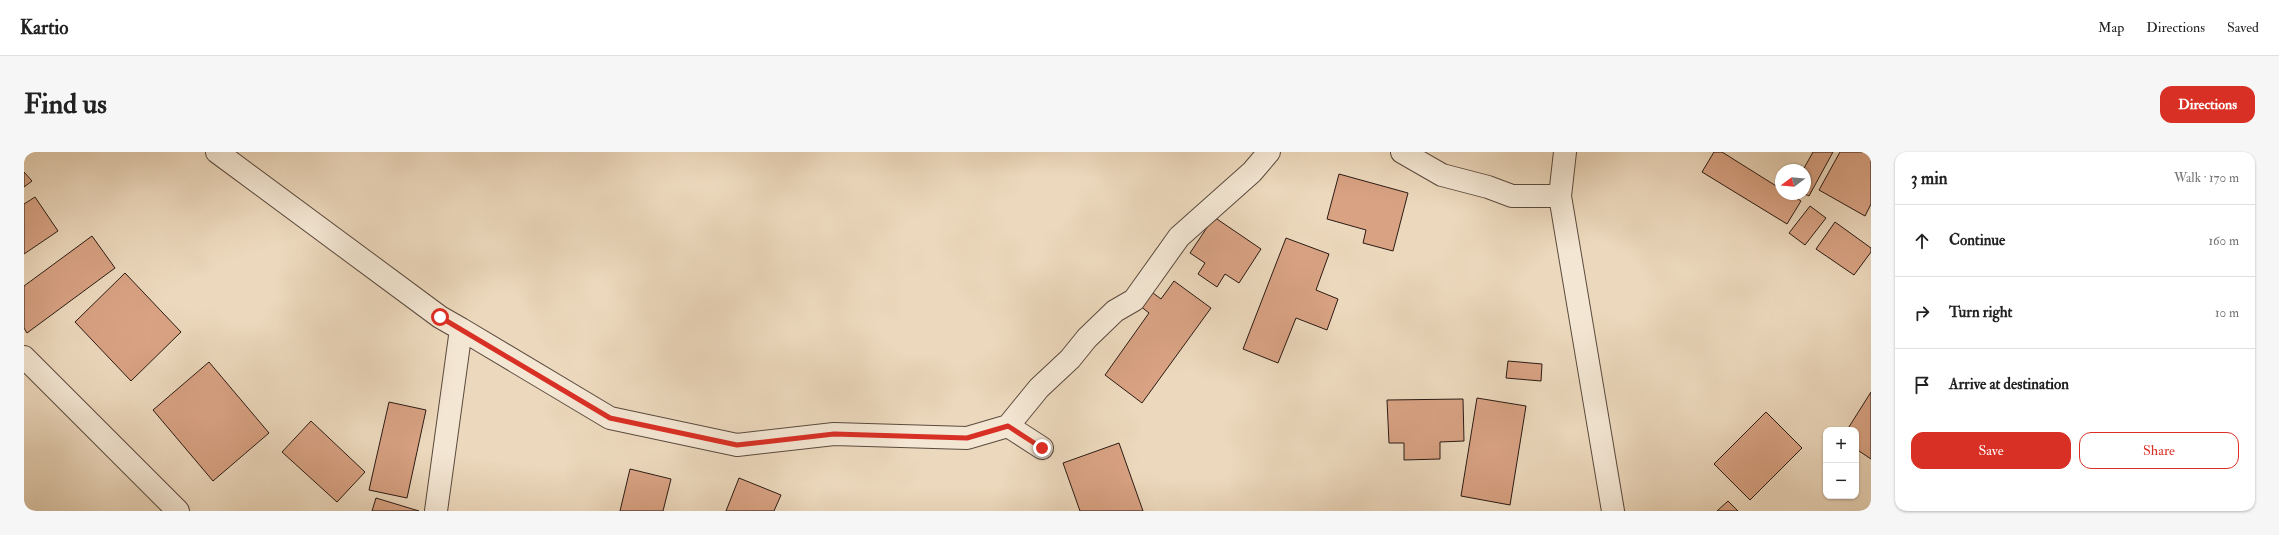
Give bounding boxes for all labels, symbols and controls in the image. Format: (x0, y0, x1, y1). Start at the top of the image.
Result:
text: Kartio (20, 16, 68, 40)
text: Map (2098, 19, 2124, 36)
text: Directions (2146, 19, 2205, 36)
text: Saved (2227, 19, 2259, 36)
button: Directions (2160, 86, 2255, 123)
text: Find us (24, 87, 107, 122)
north arrow (1775, 164, 1811, 200)
text: 3 min (1911, 168, 1948, 189)
text: Walk · 170 m (2174, 170, 2239, 186)
icon: ahead (1911, 230, 1933, 252)
text: Continue (1949, 231, 2005, 250)
text: 160 m (2208, 233, 2239, 249)
icon: right (1911, 302, 1933, 324)
text: Turn right (1949, 303, 2012, 322)
text: 10 m (2215, 305, 2239, 321)
route start (431, 308, 449, 326)
icon: arrive (1911, 374, 1933, 396)
text: Arrive at destination (1949, 375, 2069, 394)
map controls (1823, 427, 1859, 499)
button: + (1823, 427, 1859, 463)
button: Save (1911, 432, 2071, 469)
button: Share (2079, 432, 2239, 469)
route end (1033, 439, 1051, 457)
button: − (1823, 463, 1859, 499)

